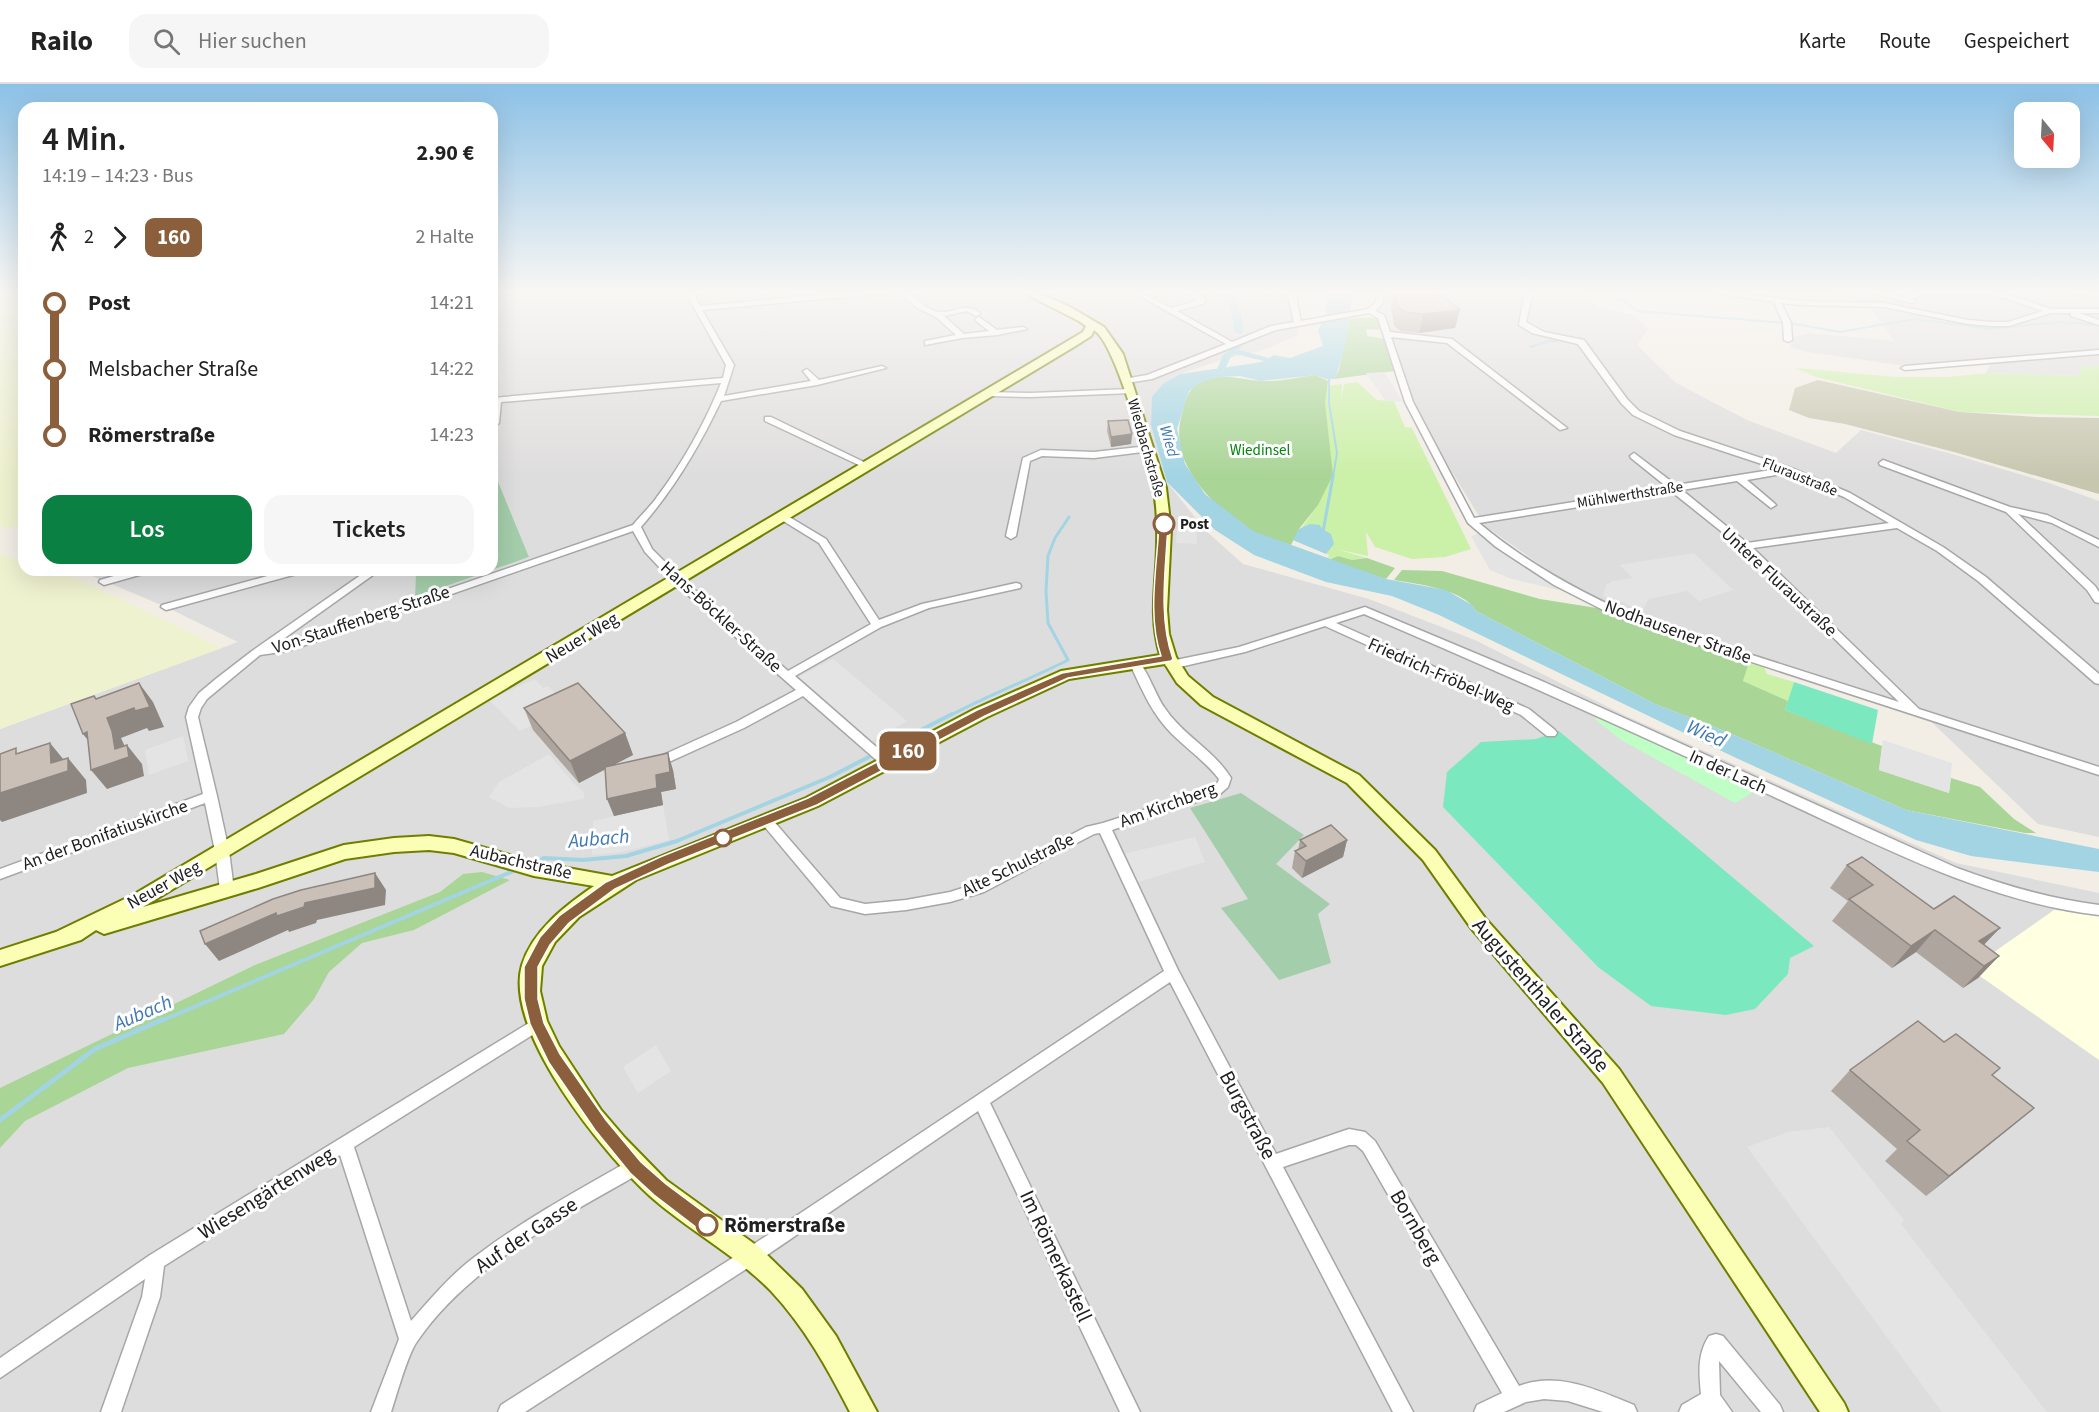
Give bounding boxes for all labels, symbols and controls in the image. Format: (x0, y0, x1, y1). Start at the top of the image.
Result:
search box (129, 14, 549, 68)
text: Railo (30, 21, 93, 61)
icon: search (150, 25, 183, 58)
text: Hier suchen (198, 25, 307, 57)
text: Karte (1799, 26, 1846, 56)
text: Route (1879, 26, 1931, 56)
text: Gespeichert (1964, 26, 2069, 56)
north arrow (2014, 102, 2080, 168)
map controls (2014, 102, 2080, 168)
text: 4 Min. (42, 116, 126, 163)
text: 2.90 € (417, 137, 474, 169)
text: 14:19 – 14:23 · Bus (42, 162, 193, 190)
icon: walk (42, 221, 75, 254)
icon: forward (103, 221, 136, 254)
text: 160 (157, 222, 190, 252)
text: 2 (84, 223, 94, 251)
text: 2 Halte (415, 223, 474, 251)
text: Post (88, 287, 130, 319)
text: 14:21 (429, 289, 474, 317)
text: Melsbacher Straße (88, 353, 258, 385)
text: 14:22 (429, 355, 474, 383)
street label: Wiedbachstraße (1122, 396, 1170, 500)
text: Römerstraße (88, 419, 215, 451)
text: 14:23 (429, 421, 474, 449)
water label: Wied (1154, 423, 1184, 460)
park label: Wiedinsel (1230, 440, 1291, 461)
street label: Fluraustraße (1759, 452, 1841, 502)
street label: Mühlwerthstraße (1575, 476, 1685, 514)
button: Los (42, 495, 252, 564)
button: Tickets (264, 495, 474, 564)
marker: Post (1153, 513, 1175, 535)
place label: Post (1180, 514, 1209, 535)
street label: Untere Fluraustraße (1716, 522, 1843, 642)
street label: Hans-Böckler-Straße (655, 556, 787, 678)
street label: Von-Stauffenberg-Straße (269, 579, 453, 661)
street label: Nodhausener Straße (1601, 594, 1755, 670)
street label: Neuer Weg (541, 606, 623, 670)
street label: Friedrich-Fröbel-Weg (1364, 632, 1518, 718)
water label: Wied (1682, 713, 1731, 755)
line badge: 160 (874, 732, 942, 770)
text: 160 (891, 736, 925, 766)
street label: In der Lach (1685, 744, 1771, 800)
street label: Am Kirchberg (1116, 776, 1220, 834)
street label: An der Bonifatiuskirche (19, 793, 191, 877)
water label: Aubach (565, 822, 631, 856)
street label: Alte Schulstraße (958, 827, 1078, 903)
unlabelled marker (714, 829, 732, 847)
street label: Aubachstraße (468, 838, 574, 886)
street label: Neuer Weg (122, 854, 206, 916)
street label: Augustenthaler Straße (1465, 911, 1617, 1079)
water label: Aubach (108, 988, 177, 1039)
street label: Burgstraße (1212, 1065, 1284, 1165)
street label: Wiesengärtenweg (192, 1139, 340, 1247)
street label: Bornberg (1382, 1184, 1450, 1270)
street label: Im Römerkastell (1012, 1185, 1100, 1327)
street label: Auf der Gasse (469, 1190, 583, 1280)
place label: Römerstraße (724, 1210, 845, 1240)
marker: Römerstraße (696, 1214, 718, 1236)

